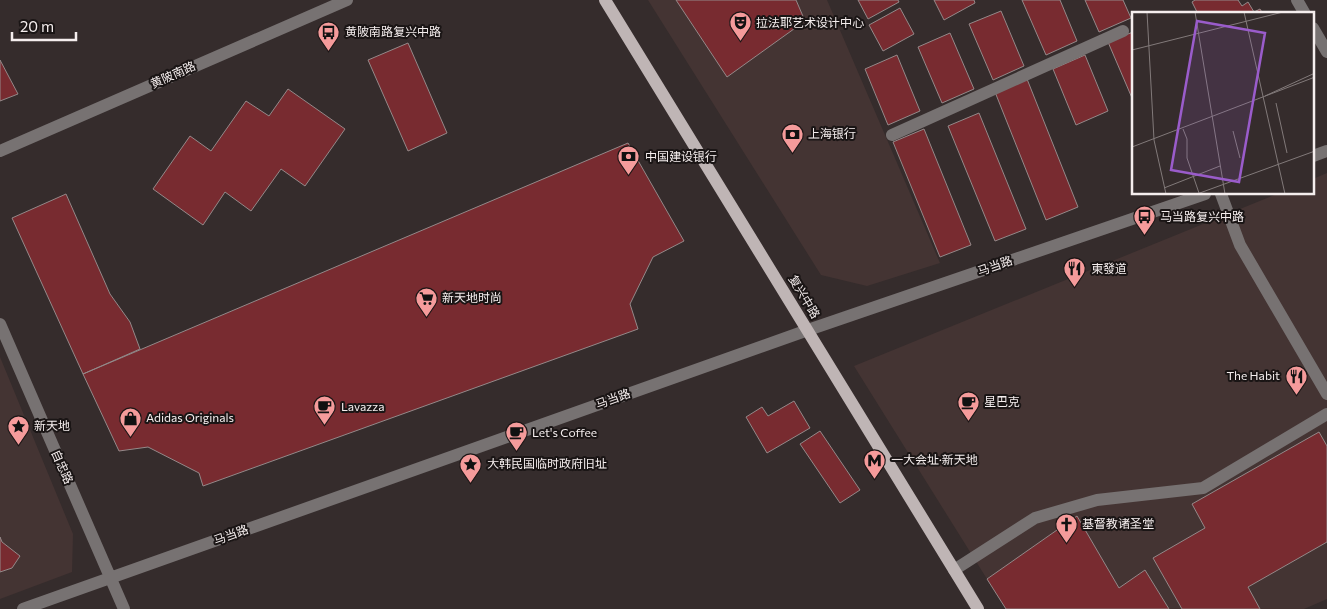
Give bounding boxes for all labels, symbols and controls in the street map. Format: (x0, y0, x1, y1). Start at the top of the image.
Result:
scale bar (12, 10, 76, 42)
theatre icon: 拉法耶艺术设计中心 (728, 11, 752, 42)
inset map (1132, 12, 1314, 195)
place label: 拉法耶艺术设计中心 (756, 15, 864, 29)
text: 20 m (20, 17, 54, 35)
bus stop icon: 黄陂南路复兴中路 (317, 20, 341, 51)
place label: 黄陂南路复兴中路 (345, 24, 441, 38)
street label: 黄陂南路 (148, 58, 197, 90)
bank icon: 上海银行 (780, 122, 804, 153)
place label: 上海银行 (808, 126, 856, 140)
bank icon: 中国建设银行 (617, 145, 641, 176)
place label: 中国建设银行 (645, 149, 717, 163)
bus stop icon: 马当路复兴中路 (1132, 205, 1156, 236)
place label: 马当路复兴中路 (1160, 209, 1244, 223)
street label: 马当路 (975, 253, 1014, 278)
restaurant icon: 東發道 (1063, 257, 1087, 288)
place label: 東發道 (1091, 261, 1127, 275)
street label: 复兴中路 (786, 272, 823, 321)
supermarket icon: 新天地时尚 (414, 286, 438, 317)
place label: 新天地时尚 (442, 290, 502, 304)
restaurant icon: The Habit (1284, 364, 1308, 395)
place label: The Habit (1226, 368, 1280, 382)
street label: 马当路 (593, 385, 632, 411)
cafe icon: 星巴克 (956, 390, 980, 421)
place label: 星巴克 (984, 394, 1020, 408)
cafe icon: Lavazza (313, 395, 337, 426)
place label: Lavazza (341, 399, 385, 413)
shop icon: Adidas Originals (118, 406, 142, 437)
place label: Adidas Originals (146, 410, 234, 424)
place icon: 新天地 (6, 414, 30, 445)
place label: 新天地 (34, 418, 70, 432)
cafe icon: Let's Coffee (504, 421, 528, 452)
place label: Let's Coffee (532, 425, 597, 439)
street label: 自忠路 (49, 447, 77, 486)
metro station icon: 一大会址·新天地 (863, 448, 887, 479)
place icon: 大韩民国临时政府旧址 (459, 452, 483, 483)
place label: 一大会址·新天地 (891, 452, 978, 466)
place label: 大韩民国临时政府旧址 (487, 456, 607, 470)
church icon: 基督教诸圣堂 (1054, 512, 1078, 543)
place label: 基督教诸圣堂 (1082, 516, 1154, 530)
street label: 马当路 (211, 521, 250, 547)

